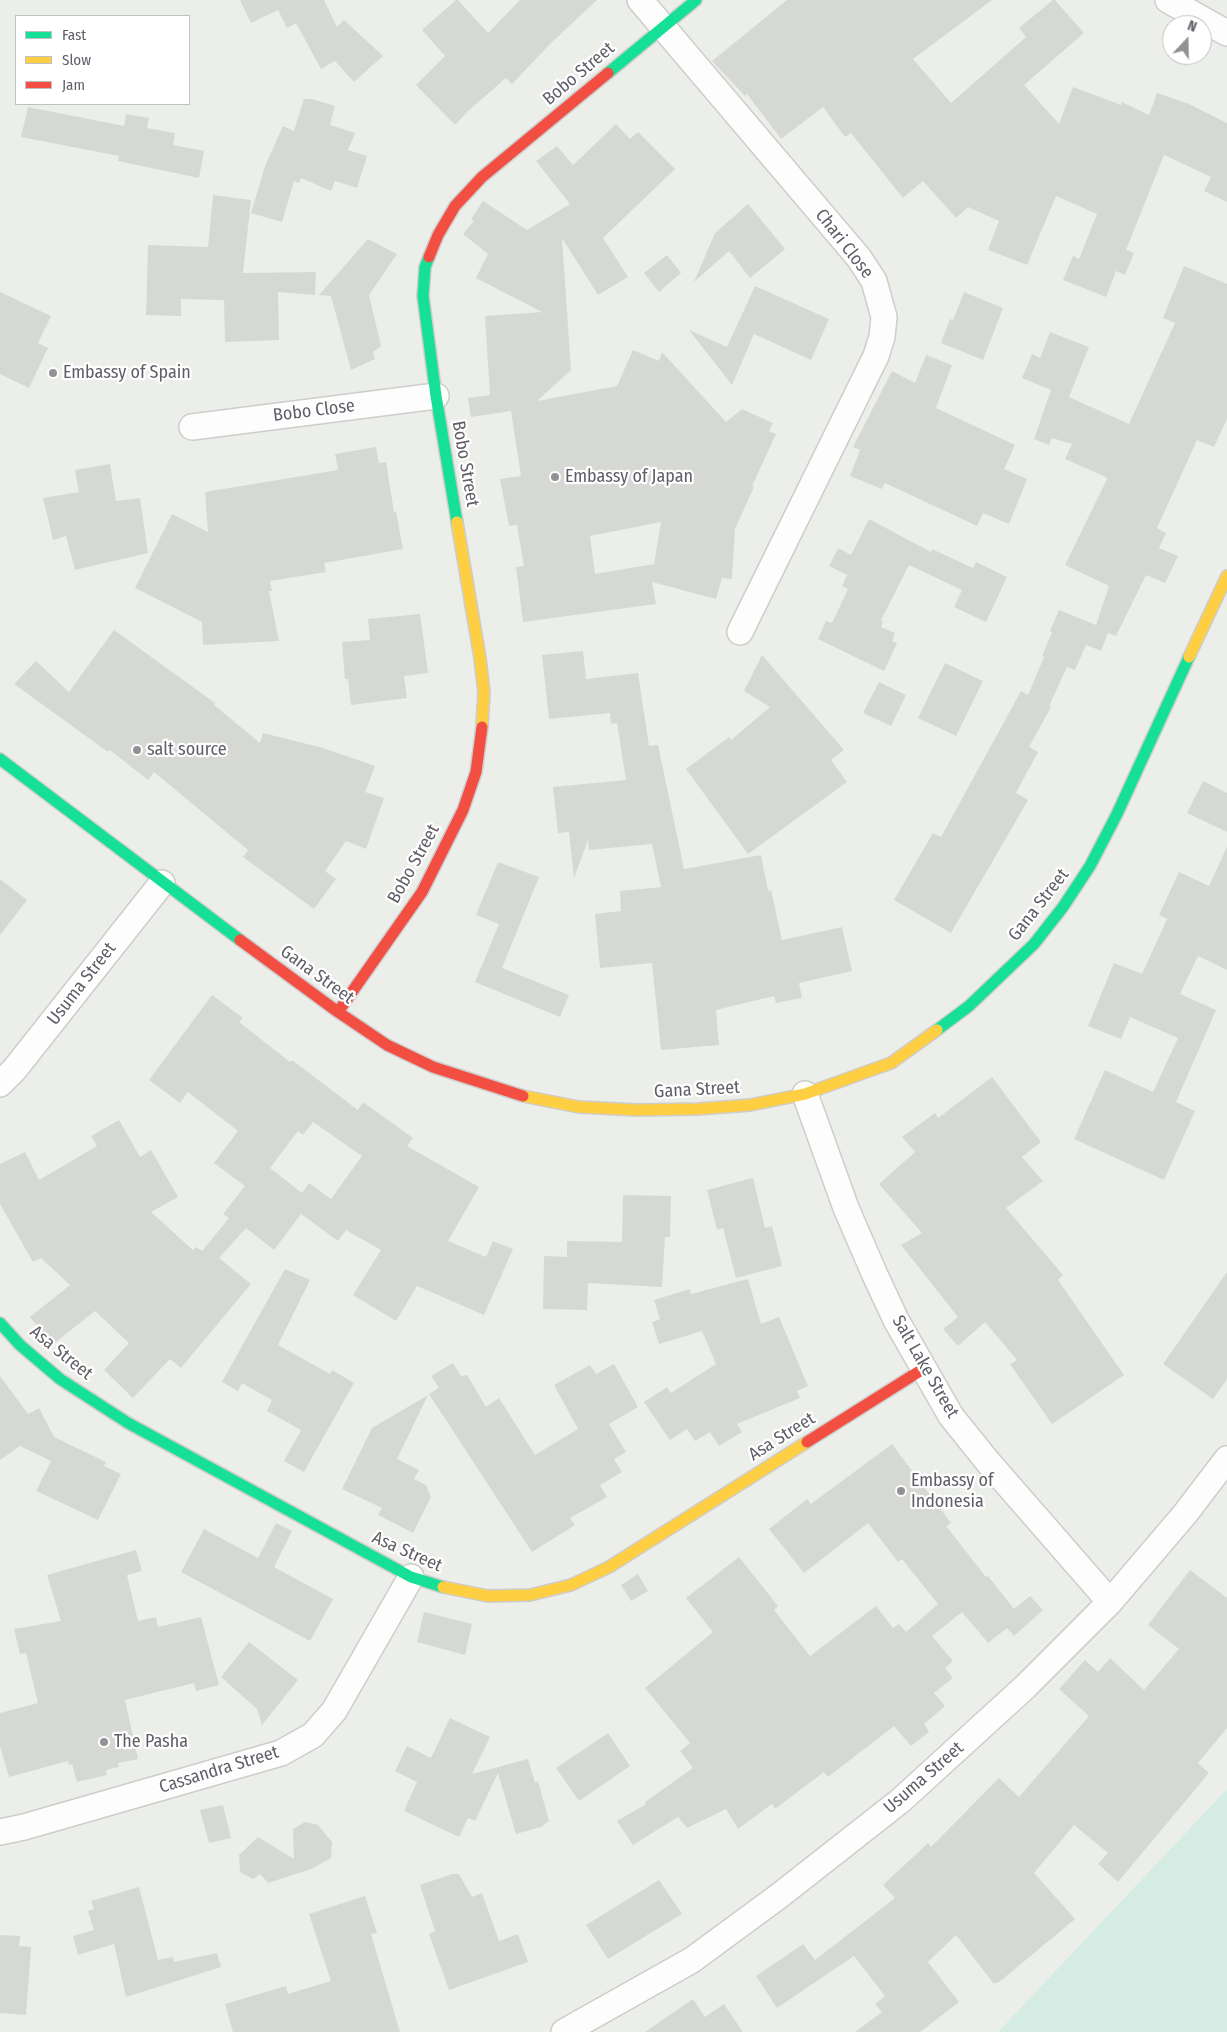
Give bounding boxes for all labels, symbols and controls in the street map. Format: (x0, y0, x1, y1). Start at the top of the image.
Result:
legend (15, 15, 190, 105)
north arrow (1162, 15, 1212, 65)
text: N (1185, 17, 1199, 36)
text: Fast (62, 26, 86, 44)
street label: Bobo Street (539, 38, 619, 110)
text: Slow (62, 51, 91, 69)
text: Jam (62, 76, 85, 94)
street label: Chari Close (810, 205, 878, 283)
place label: Embassy of Spain (63, 362, 191, 384)
marker: Embassy of Spain (47, 367, 59, 379)
street label: Bobo Close (272, 395, 356, 427)
street label: Bobo Street (447, 419, 483, 509)
place label: Embassy of Japan (565, 466, 693, 488)
marker: Embassy of Japan (549, 471, 561, 483)
place label: salt source (147, 739, 227, 761)
marker: salt source (131, 744, 143, 756)
street label: Bobo Street (384, 821, 444, 907)
street label: Gana Street (1004, 864, 1074, 946)
street label: Usuma Street (43, 938, 121, 1030)
street label: Gana Street (276, 941, 358, 1009)
street label: Gana Street (654, 1077, 740, 1103)
street label: Salt Lake Street (887, 1312, 963, 1422)
street label: Asa Street (25, 1321, 97, 1385)
street label: Asa Street (745, 1408, 819, 1466)
place label: Embassy of Indonesia (911, 1470, 993, 1512)
marker: Embassy of Indonesia (895, 1485, 907, 1497)
street label: Asa Street (369, 1527, 445, 1577)
place label: The Pasha (114, 1731, 188, 1753)
marker: The Pasha (98, 1736, 110, 1748)
street label: Usuma Street (880, 1737, 968, 1819)
street label: Cassandra Street (157, 1742, 281, 1798)

